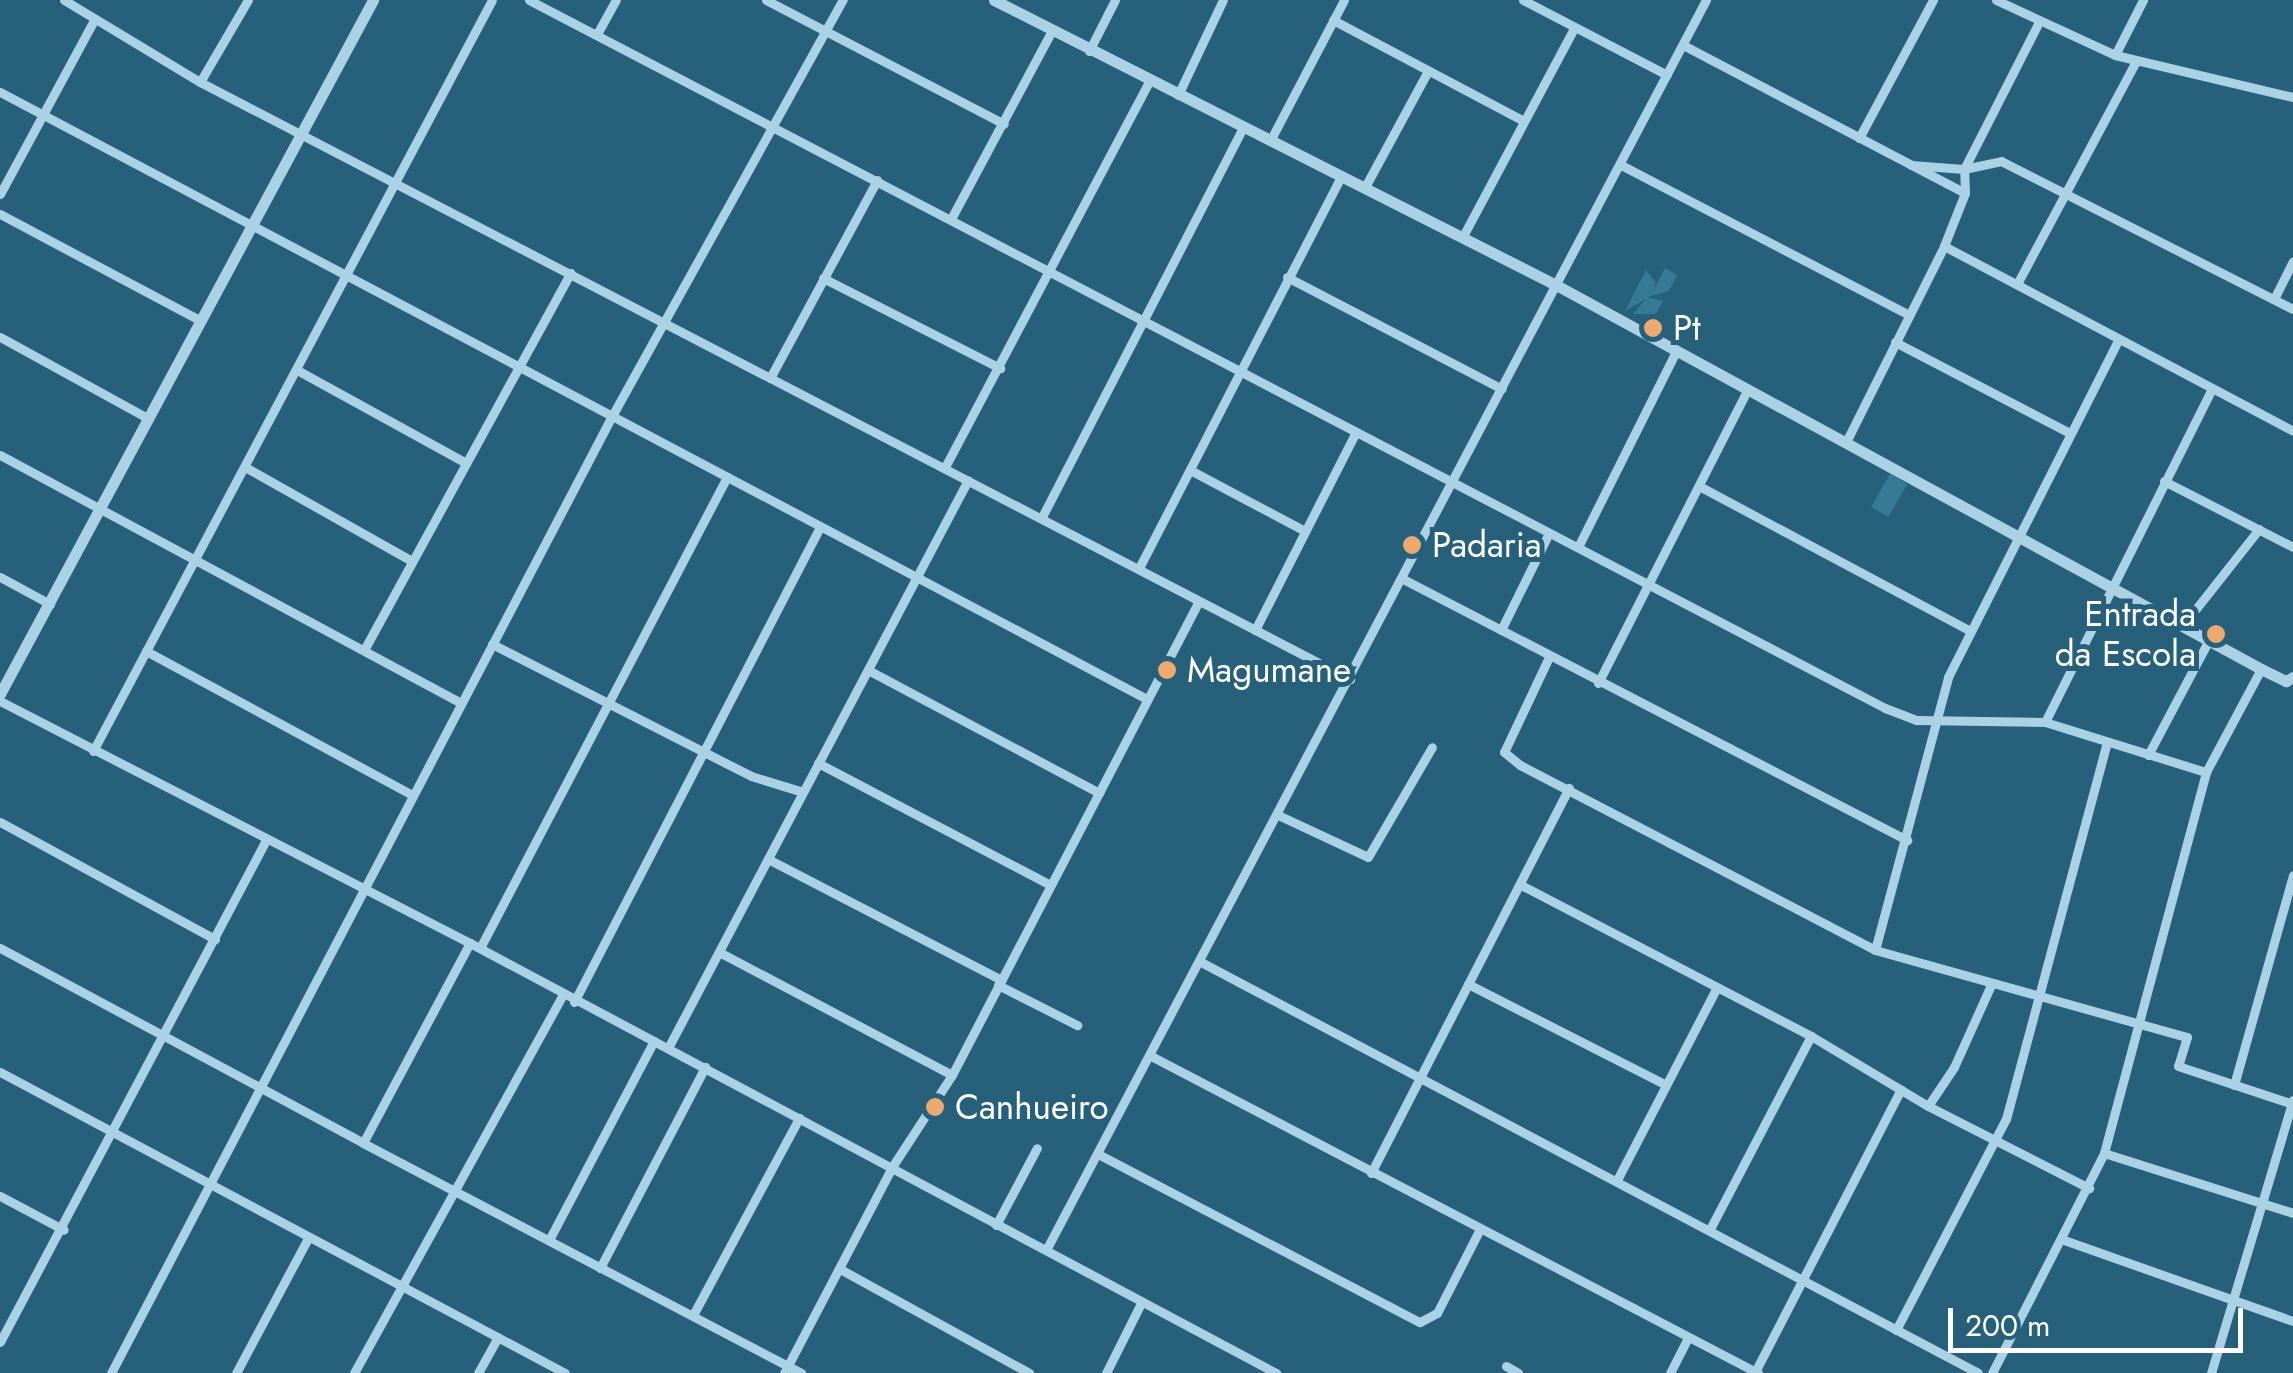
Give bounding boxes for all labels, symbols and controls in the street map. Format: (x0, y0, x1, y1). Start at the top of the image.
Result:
place label: Pt (1673, 307, 1701, 349)
marker: Pt (1642, 317, 1664, 339)
place label: Padaria (1432, 524, 1542, 566)
marker: Padaria (1401, 534, 1423, 556)
place label: Entrada da Escola (2055, 593, 2196, 675)
marker: Entrada da Escola (2205, 623, 2227, 645)
place label: Magumane (1187, 649, 1351, 691)
marker: Magumane (1156, 659, 1178, 681)
place label: Canhueiro (955, 1086, 1109, 1128)
marker: Canhueiro (924, 1096, 946, 1118)
scale bar (1953, 1288, 2248, 1350)
text: 200 m (1965, 1304, 2050, 1347)

